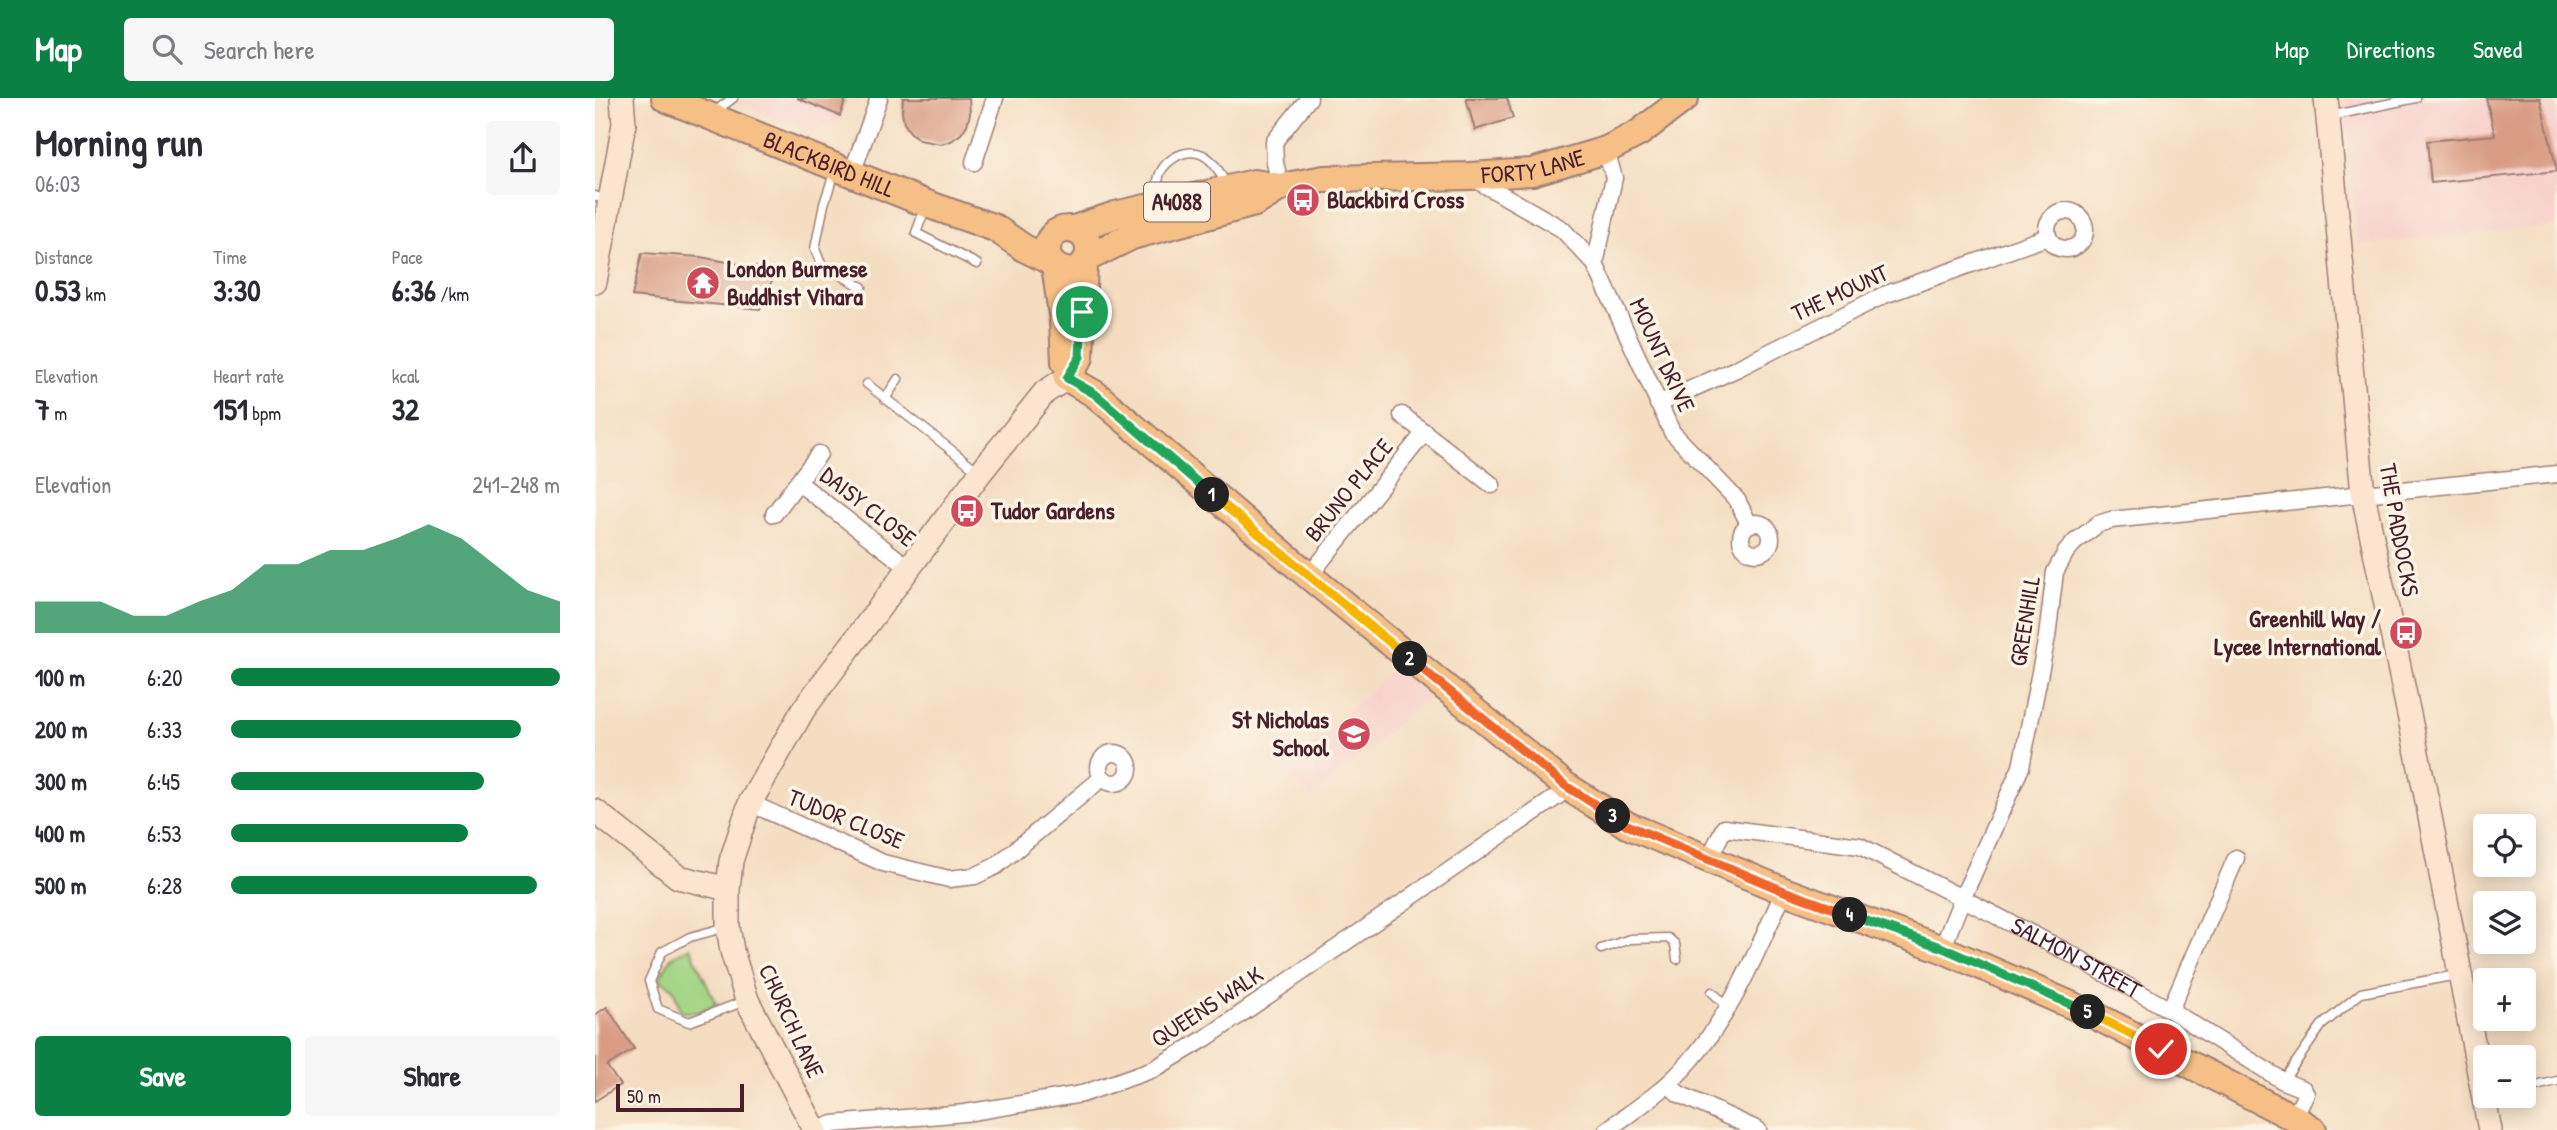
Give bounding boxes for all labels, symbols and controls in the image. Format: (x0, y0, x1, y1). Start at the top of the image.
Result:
search box (124, 18, 614, 81)
text: Map (35, 27, 82, 71)
icon: search (148, 30, 186, 68)
text: Search here (204, 32, 315, 67)
text: Map (2275, 33, 2309, 65)
text: Directions (2347, 33, 2435, 65)
text: Saved (2473, 33, 2522, 65)
text: Morning run (35, 116, 203, 168)
button: share (486, 121, 560, 195)
street label: BLACKBIRD HILL (759, 123, 900, 204)
street label: FORTY LANE (1480, 140, 1589, 190)
text: 06:03 (35, 168, 80, 199)
bus stop icon: Blackbird Cross (1284, 181, 1322, 219)
road number: A4088 (1144, 183, 1210, 222)
place label: Blackbird Cross (1327, 183, 1464, 215)
text: Distance (35, 244, 93, 270)
text: Time (213, 244, 247, 270)
text: Pace (392, 244, 423, 270)
place label: London Burmese Buddhist Vihara (727, 252, 868, 312)
street label: THE MOUNT (1786, 255, 1894, 328)
temple icon: London Burmese Buddhist Vihara (684, 264, 722, 302)
text: 0.53 (35, 270, 81, 310)
text: 3:30 (213, 270, 261, 310)
text: 6:36 (392, 270, 436, 310)
text: km (81, 281, 106, 307)
text: /km (436, 281, 469, 307)
pin (1052, 282, 1112, 342)
street label: MOUNT DRIVE (1623, 292, 1703, 417)
icon: arrive (1063, 293, 1101, 331)
text: Elevation (35, 363, 98, 389)
text: Heart rate (213, 363, 284, 389)
text: kcal (392, 363, 419, 389)
text: 7 (35, 389, 50, 429)
text: 151 (213, 389, 248, 429)
text: 32 (392, 389, 419, 429)
text: m (50, 400, 67, 426)
text: bpm (248, 400, 281, 426)
street label: BRUNO PLACE (1297, 431, 1400, 548)
street label: DAISY CLOSE (814, 459, 923, 554)
street label: THE PADDOCKS (2373, 461, 2427, 599)
text: Elevation (35, 469, 111, 500)
text: 241–248 m (472, 469, 560, 500)
pin: 1 (1195, 478, 1229, 512)
text: 1 (1208, 481, 1215, 507)
bus stop icon: Tudor Gardens (948, 492, 986, 530)
place label: Tudor Gardens (990, 494, 1115, 526)
street label: GREENHILL (2001, 573, 2047, 668)
place label: Greenhill Way / Lycee International (2214, 602, 2382, 663)
bus stop icon: Greenhill Way / Lycee International (2387, 614, 2425, 652)
pin: 2 (1393, 642, 1427, 676)
text: 2 (1405, 645, 1414, 671)
text: 100 m (35, 662, 85, 693)
text: 6:20 (147, 662, 183, 693)
place label: St Nicholas School (1232, 703, 1330, 763)
text: 200 m (35, 714, 87, 745)
text: 6:33 (147, 714, 182, 745)
school or university icon: St Nicholas School (1335, 715, 1373, 753)
text: 300 m (35, 766, 87, 797)
text: 6:45 (147, 766, 180, 797)
street label: TUDOR CLOSE (784, 780, 910, 856)
pin: 3 (1595, 798, 1631, 834)
text: 3 (1608, 802, 1617, 828)
map controls (2473, 814, 2536, 1108)
button: locate (2473, 814, 2536, 877)
text: 400 m (35, 818, 85, 849)
text: 6:53 (147, 818, 182, 849)
text: 500 m (35, 870, 86, 901)
text: 6:28 (147, 870, 182, 901)
button: layers (2473, 891, 2536, 954)
pin: 4 (1833, 898, 1867, 932)
text: 4 (1846, 901, 1853, 927)
street label: SALMON STREET (2006, 909, 2148, 1006)
street label: CHURCH LANE (752, 958, 832, 1083)
street label: QUEENS WALK (1144, 958, 1269, 1054)
button: + (2473, 968, 2536, 1031)
pin: 5 (2071, 995, 2105, 1030)
text: 5 (2083, 998, 2092, 1024)
pin (2131, 1019, 2191, 1079)
icon: check (2142, 1030, 2180, 1068)
button: Save (35, 1036, 291, 1116)
button: Share (305, 1036, 560, 1116)
button: − (2473, 1045, 2536, 1108)
scale bar (616, 1081, 744, 1113)
text: 50 m (627, 1083, 661, 1109)

